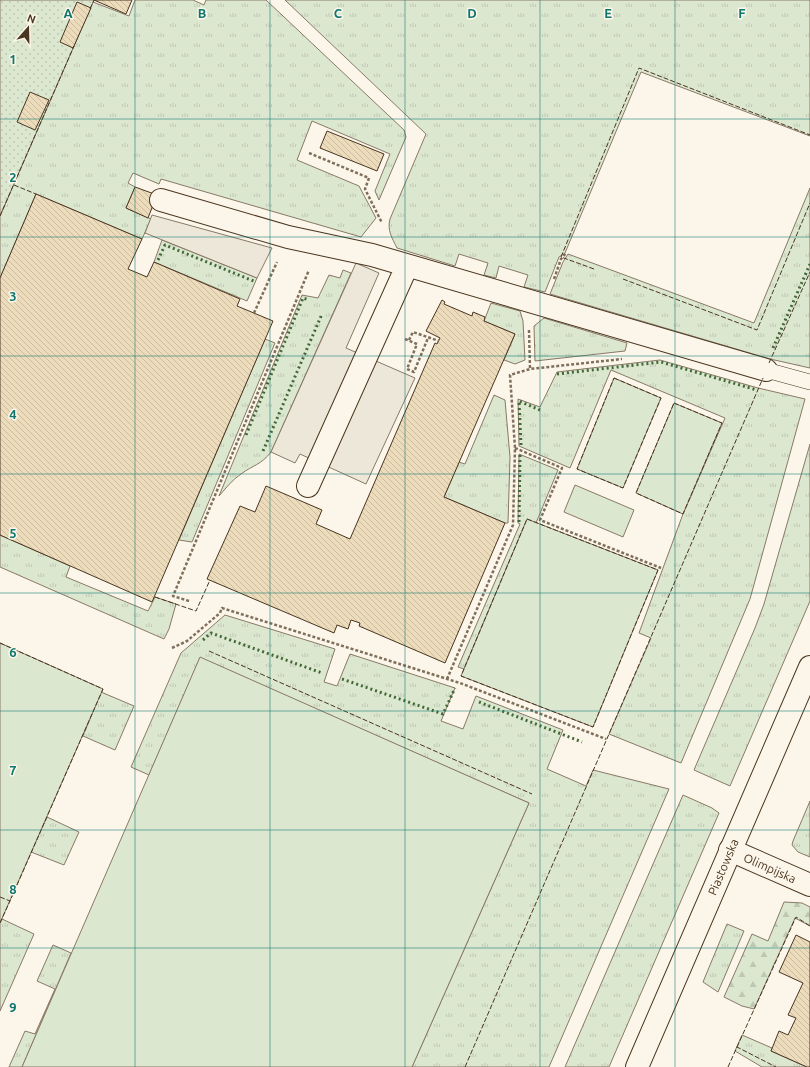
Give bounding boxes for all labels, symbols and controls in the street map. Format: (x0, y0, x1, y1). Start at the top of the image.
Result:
text: A (63, 6, 73, 20)
text: B (198, 6, 207, 20)
text: C (334, 6, 343, 20)
text: D (467, 6, 477, 20)
text: E (604, 6, 612, 20)
text: F (738, 6, 746, 20)
north arrow (8, 8, 48, 48)
text: N (26, 12, 37, 26)
text: 1 (9, 52, 17, 66)
text: 2 (9, 170, 17, 184)
text: 3 (9, 289, 17, 303)
text: 4 (9, 407, 17, 421)
text: 5 (9, 526, 17, 540)
text: 6 (9, 645, 17, 659)
text: 7 (9, 763, 17, 777)
street label: Piastowska (705, 837, 741, 897)
street label: Olimpijska (742, 851, 798, 885)
text: 8 (9, 882, 17, 896)
text: 9 (9, 1000, 17, 1014)

